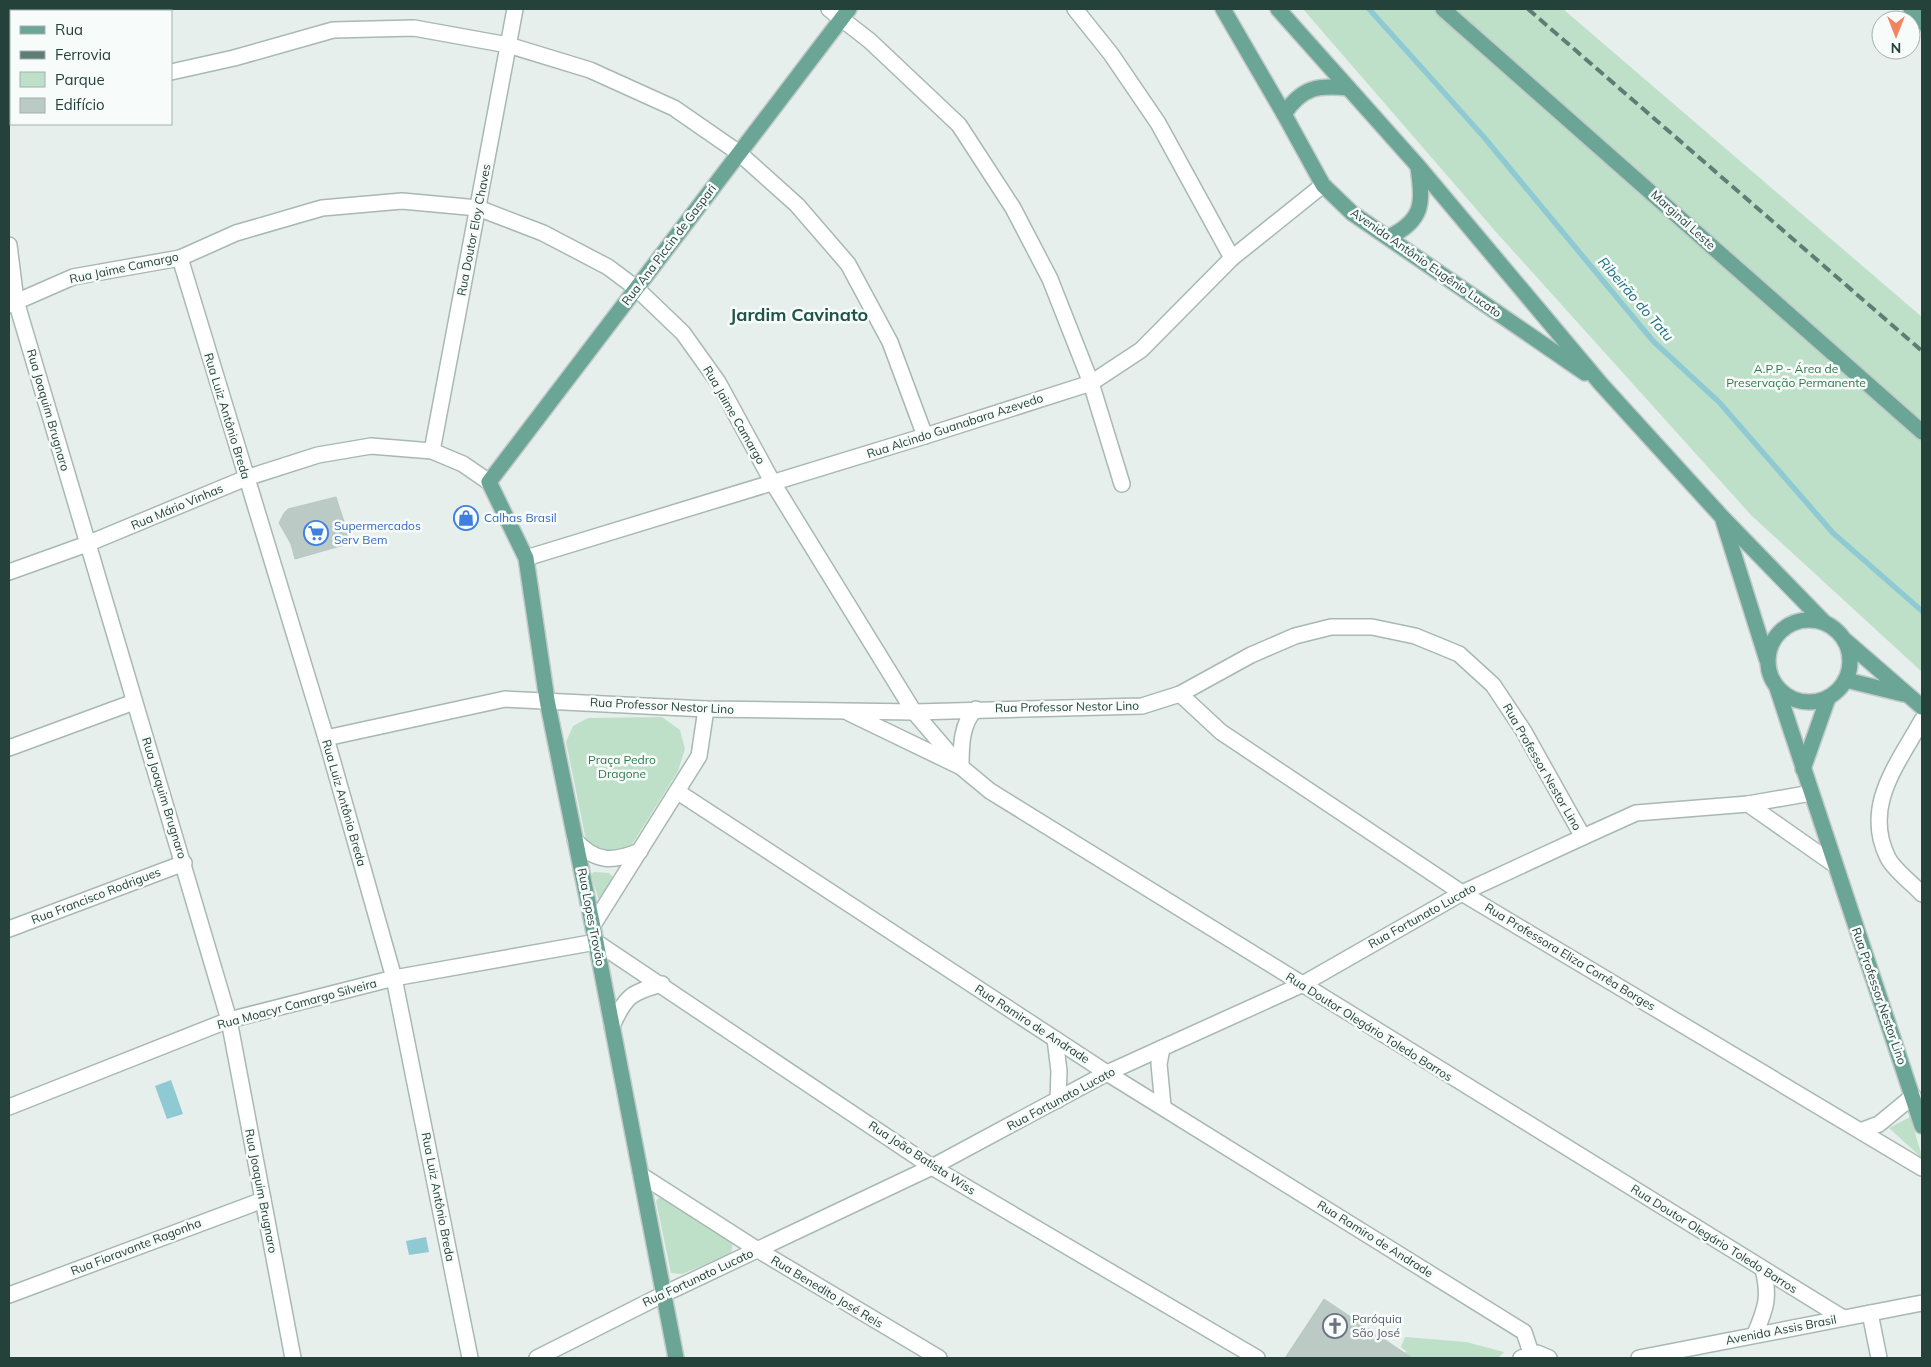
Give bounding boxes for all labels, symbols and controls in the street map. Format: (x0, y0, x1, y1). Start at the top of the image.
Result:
legend (10, 10, 172, 125)
north arrow (1871, 10, 1921, 60)
text: Rua (55, 20, 83, 39)
text: N (1891, 39, 1901, 57)
text: Ferrovia (55, 45, 111, 64)
text: Parque (55, 70, 105, 89)
text: Edifício (55, 95, 105, 114)
street label: Rua Doutor Eloy Chaves (453, 163, 494, 297)
street label: Rua Ana Piccin de Gaspari (618, 181, 719, 308)
street label: Marginal Leste (1648, 187, 1719, 253)
street label: Avenida Antônio Eugênio Lucato (1348, 205, 1505, 321)
street label: Rua Jaime Camargo (68, 249, 180, 286)
water label: Ribeirão do Tatu (1594, 253, 1678, 345)
district label: Jardim Cavinato (730, 303, 868, 326)
street label: Rua Joaquim Brugnaro (24, 347, 73, 473)
street label: Rua Luiz Antônio Breda (201, 351, 254, 481)
park label: A.P.P - Área de Preservação Permanente (1726, 361, 1866, 390)
street label: Rua Jaime Camargo (700, 363, 769, 467)
street label: Rua Alcindo Guanabara Azevedo (865, 390, 1045, 461)
street label: Rua Mário Vinhas (128, 480, 225, 533)
shop icon: Calhas Brasil (453, 505, 479, 531)
place label: Calhas Brasil (484, 510, 557, 525)
place label: Supermercados Serv Bem (334, 518, 421, 547)
supermarket icon: Supermercados Serv Bem (303, 520, 329, 546)
street label: Rua Professor Nestor Lino (590, 694, 735, 717)
street label: Rua Professor Nestor Lino (995, 698, 1139, 715)
street label: Rua Professor Nestor Lino (1500, 701, 1585, 833)
street label: Rua Joaquim Brugnaro (139, 735, 190, 861)
street label: Rua Luiz Antônio Breda (319, 738, 370, 868)
park label: Praça Pedro Dragone (588, 752, 656, 781)
street label: Rua Francisco Rodrigues (29, 864, 163, 927)
street label: Rua Lopes Trovão (575, 867, 608, 967)
street label: Rua Fortunato Lucato (1365, 880, 1478, 951)
street label: Rua Professora Eliza Corrêa Borges (1482, 900, 1658, 1014)
street label: Rua Professor Nestor Lino (1849, 925, 1910, 1067)
street label: Rua Doutor Olegário Toledo Barros (1283, 969, 1455, 1084)
street label: Rua Moacyr Camargo Silveira (215, 975, 378, 1032)
street label: Rua Ramiro de Andrade (972, 981, 1092, 1066)
street label: Rua Fortunato Lucato (1004, 1064, 1118, 1133)
street label: Rua João Batista Wiss (866, 1117, 979, 1198)
street label: Rua Joaquim Brugnaro (242, 1128, 281, 1254)
street label: Rua Luiz Antônio Breda (419, 1131, 458, 1263)
street label: Rua Doutor Olegário Toledo Barros (1628, 1181, 1800, 1296)
street label: Rua Ramiro de Andrade (1315, 1197, 1436, 1280)
street label: Rua Fioravante Ragonha (68, 1215, 203, 1278)
street label: Rua Fortunato Lucato (640, 1245, 756, 1310)
street label: Rua Benedito José Reis (769, 1252, 886, 1331)
place label: Paróquia São José (1352, 1311, 1402, 1340)
street label: Avenida Assis Brasil (1724, 1311, 1838, 1348)
church icon: Paróquia São José (1322, 1313, 1348, 1339)

